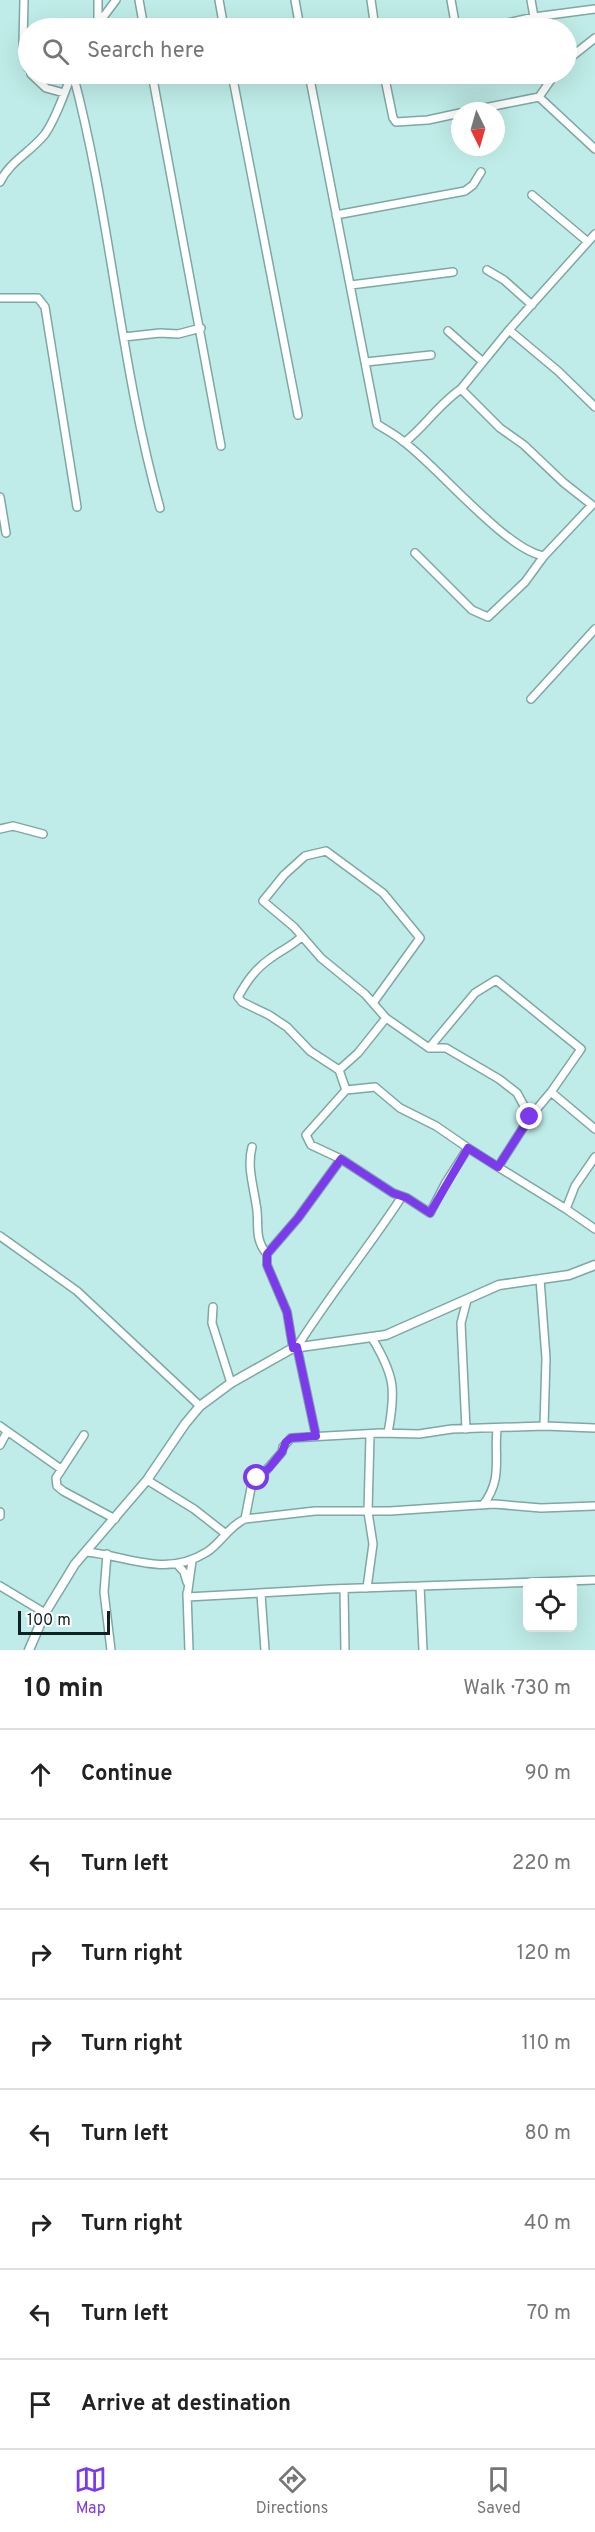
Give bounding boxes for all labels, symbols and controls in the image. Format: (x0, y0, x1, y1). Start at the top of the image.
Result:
search box (18, 18, 577, 84)
icon: search (39, 35, 72, 68)
text: Search here (87, 38, 205, 65)
north arrow (451, 102, 505, 156)
route end (516, 1103, 542, 1129)
route start (243, 1464, 269, 1490)
map controls (523, 1578, 577, 1632)
button: locate (523, 1578, 577, 1632)
scale bar (18, 1608, 110, 1636)
text: 100 m (27, 1611, 71, 1631)
text: 10 min (24, 1673, 104, 1706)
text: Walk · 730 m (463, 1676, 571, 1702)
icon: ahead (24, 1758, 57, 1791)
text: Continue (81, 1761, 172, 1788)
text: 90 m (525, 1761, 571, 1787)
icon: left (24, 1848, 57, 1881)
text: Turn left (81, 1851, 169, 1878)
text: 220 m (512, 1851, 571, 1877)
icon: right (24, 1938, 57, 1971)
text: Turn right (81, 1941, 183, 1968)
text: 120 m (517, 1941, 571, 1967)
icon: right (24, 2028, 57, 2061)
text: Turn right (81, 2031, 183, 2058)
text: 110 m (522, 2031, 571, 2057)
icon: left (24, 2118, 57, 2151)
text: Turn left (81, 2121, 169, 2148)
text: 80 m (525, 2121, 571, 2147)
icon: right (24, 2208, 57, 2241)
text: Turn right (81, 2211, 183, 2238)
text: 40 m (524, 2211, 571, 2237)
icon: left (24, 2298, 57, 2331)
text: Turn left (81, 2301, 169, 2328)
text: 70 m (527, 2301, 571, 2327)
icon: arrive (24, 2388, 57, 2421)
text: Arrive at destination (81, 2391, 291, 2418)
tab: Map (74, 2463, 107, 2519)
tab: Directions (256, 2463, 328, 2519)
tab: Saved (477, 2463, 521, 2519)

